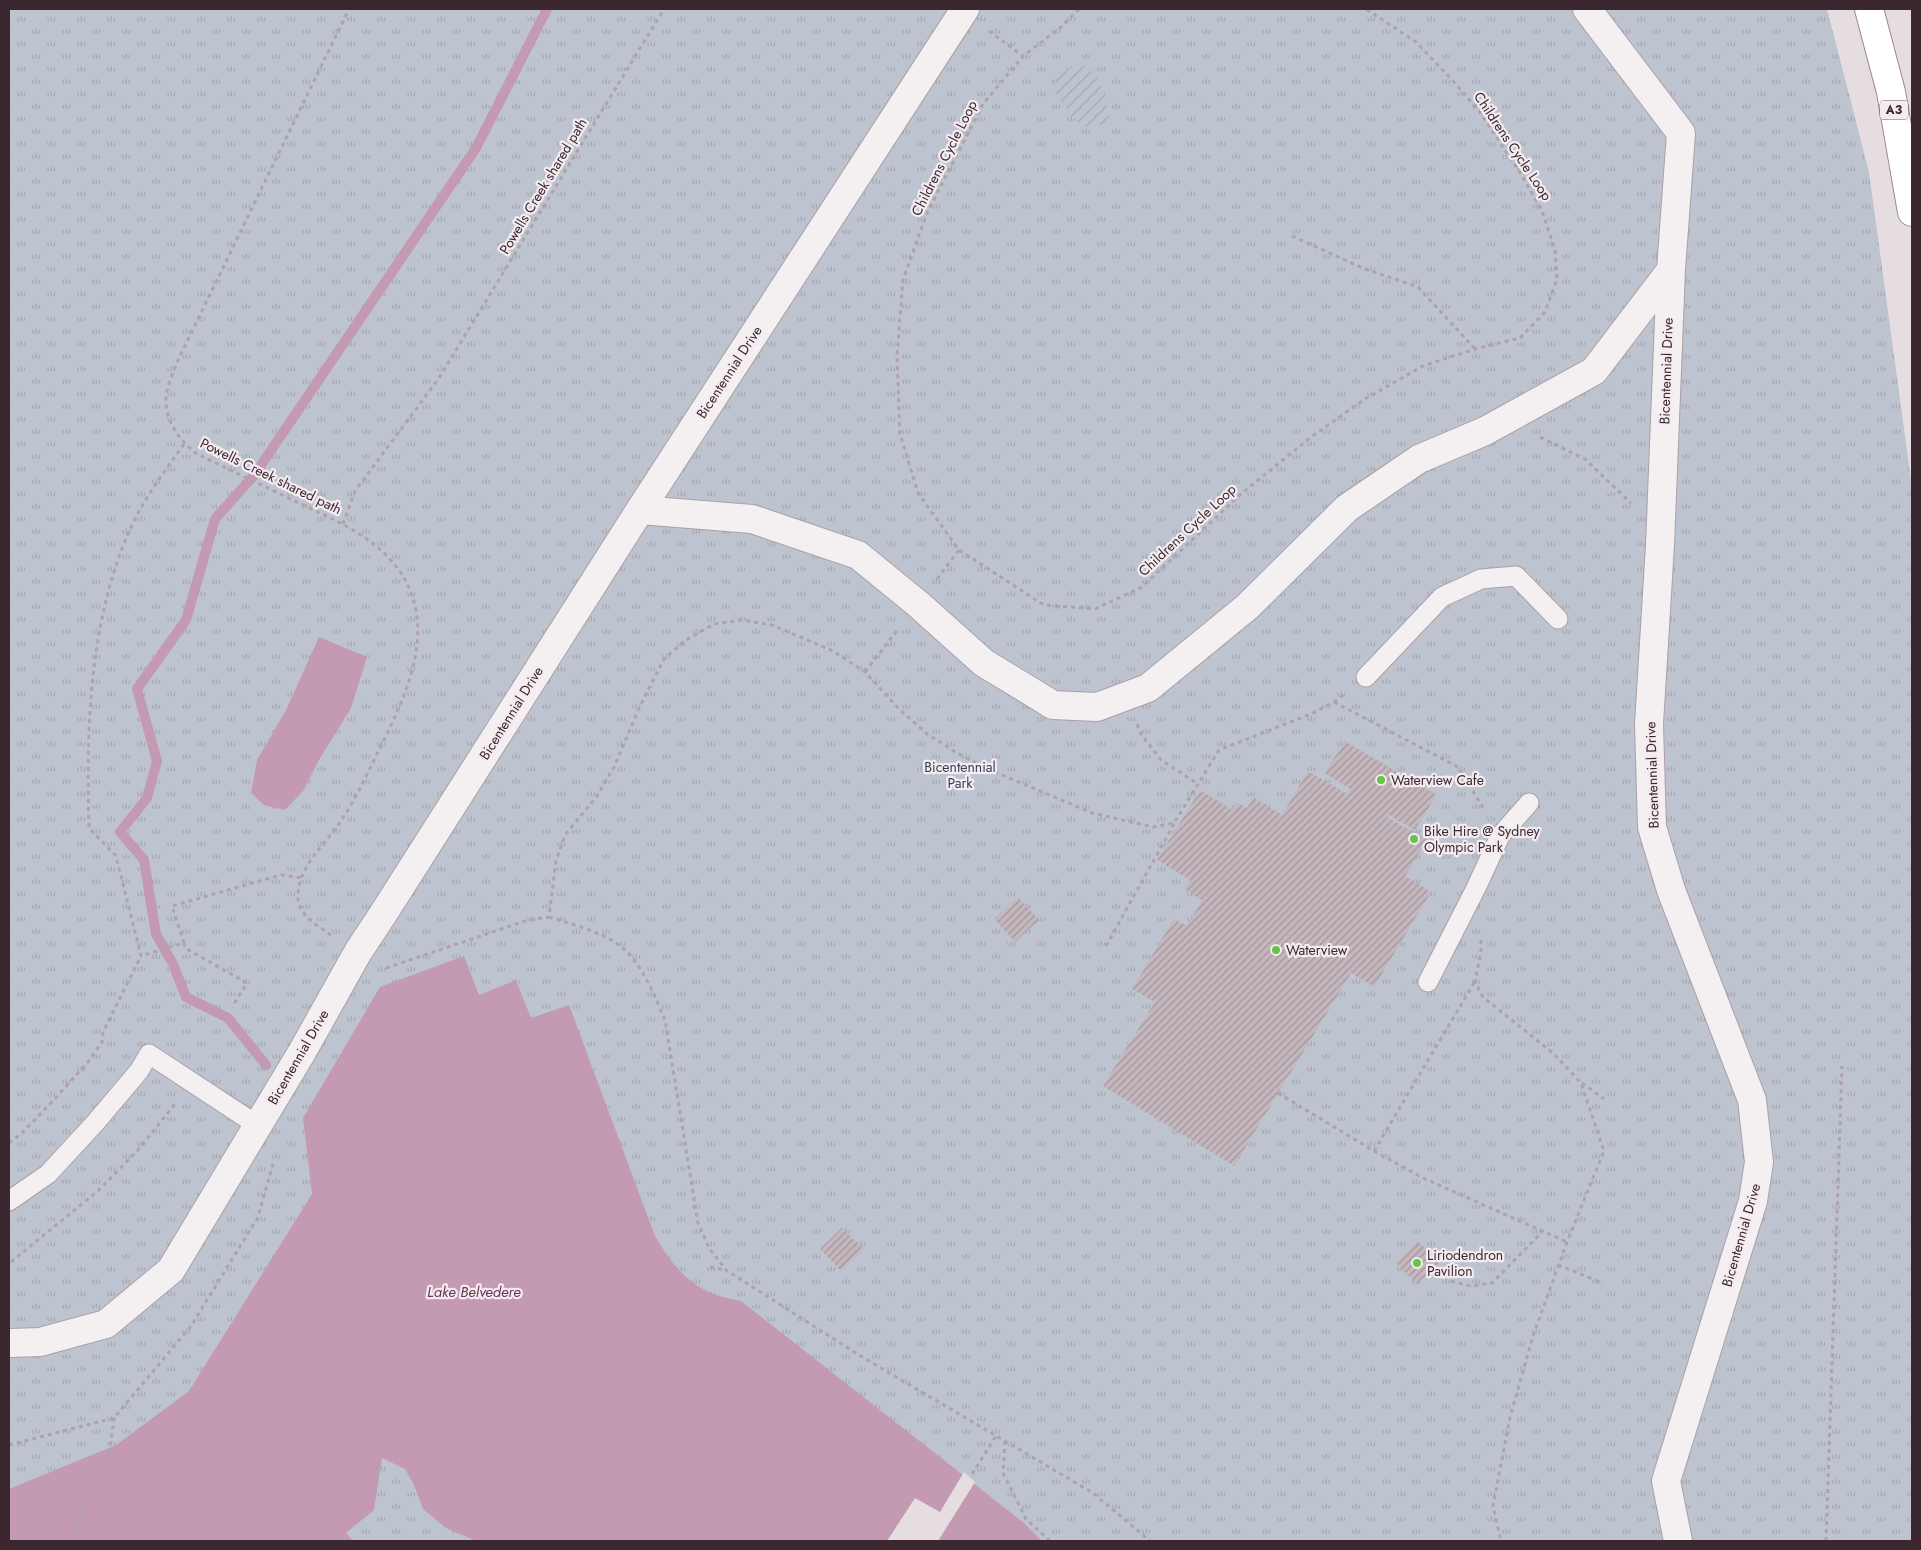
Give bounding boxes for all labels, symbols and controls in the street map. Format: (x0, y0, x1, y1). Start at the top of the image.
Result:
street label: Childrens Cycle Loop (1469, 88, 1557, 204)
street label: Childrens Cycle Loop (906, 97, 982, 219)
road number: A3 (1880, 100, 1908, 120)
street label: Powells Creek shared path (494, 114, 592, 258)
street label: Bicentennial Drive (1654, 317, 1678, 425)
street label: Bicentennial Drive (692, 322, 766, 422)
street label: Powells Creek shared path (197, 433, 345, 519)
street label: Childrens Cycle Loop (1134, 479, 1240, 581)
street label: Bicentennial Drive (474, 662, 548, 764)
street label: Bicentennial Drive (1640, 721, 1664, 829)
park label: Bicentennial Park (924, 757, 996, 793)
place label: Waterview Cafe (1391, 770, 1484, 790)
marker: Waterview Cafe (1375, 774, 1387, 786)
place label: Bike Hire @ Sydney Olympic Park (1424, 821, 1541, 857)
marker: Bike Hire @ Sydney Olympic Park (1408, 833, 1420, 845)
place label: Waterview (1286, 940, 1348, 960)
marker: Waterview (1270, 944, 1282, 956)
street label: Bicentennial Drive (263, 1006, 333, 1108)
street label: Bicentennial Drive (1717, 1181, 1765, 1289)
place label: Liriodendron Pavilion (1427, 1245, 1503, 1281)
marker: Liriodendron Pavilion (1411, 1257, 1423, 1269)
water label: Lake Belvedere (427, 1281, 521, 1303)

